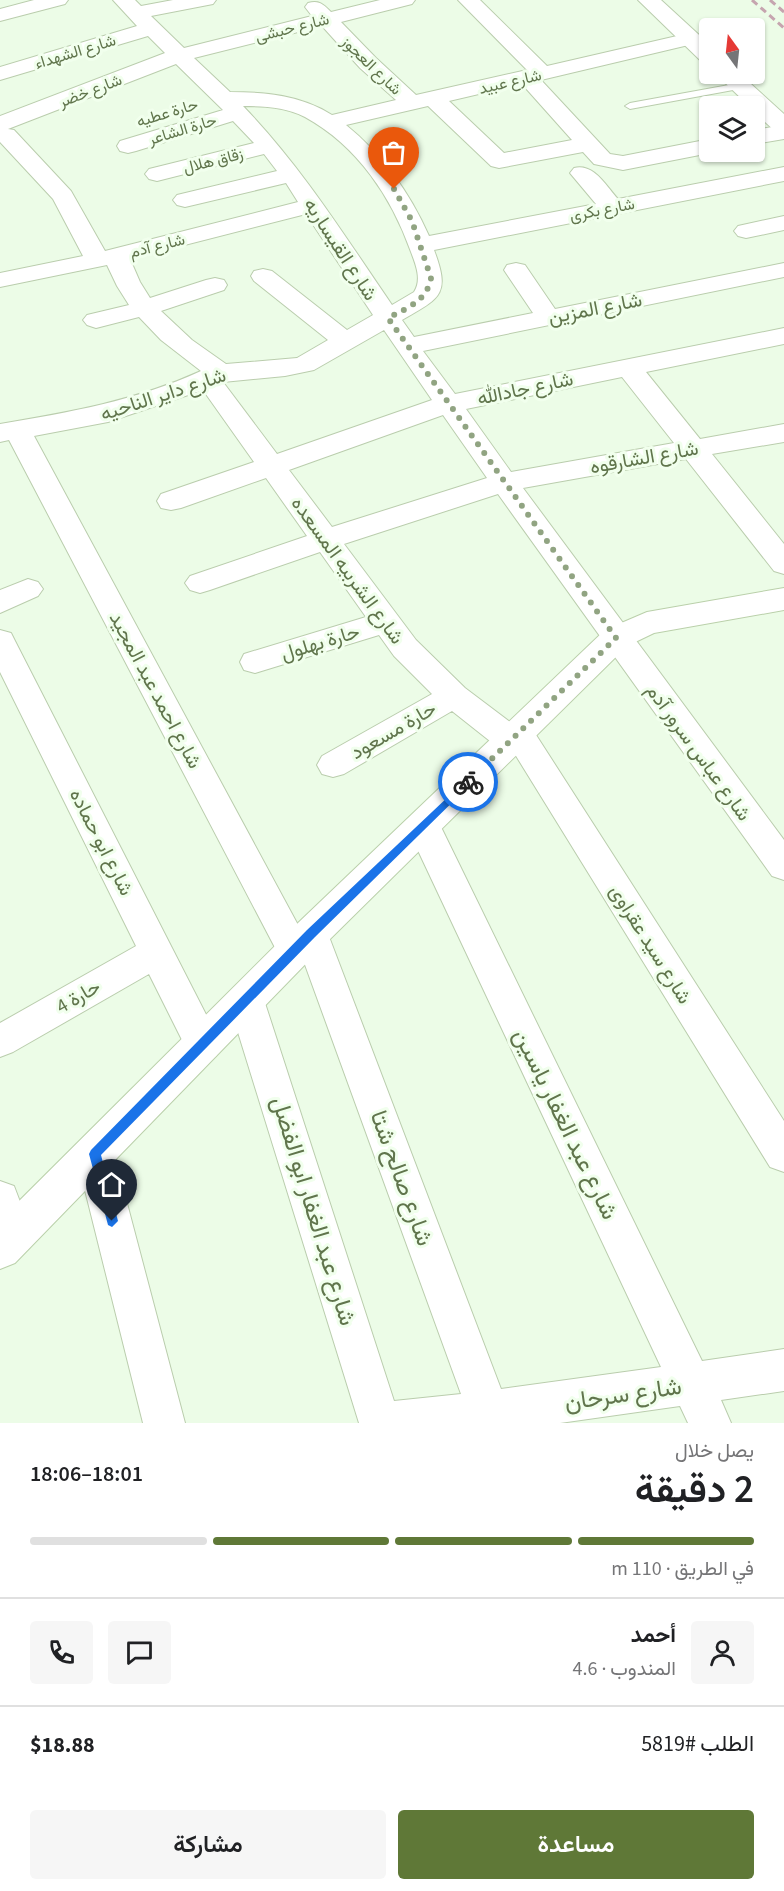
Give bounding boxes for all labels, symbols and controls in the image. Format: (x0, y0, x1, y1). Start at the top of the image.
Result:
street label: شارع حبشى (253, 8, 332, 48)
north arrow (699, 18, 765, 84)
map controls (699, 18, 765, 162)
street label: شارع الشهداء (32, 29, 119, 75)
street label: شارع العجوز (335, 31, 406, 100)
street label: شارع عبيد (477, 64, 544, 100)
street label: شارع خضر (55, 69, 125, 113)
street label: حارة عطيه (134, 93, 201, 133)
button: layers (699, 96, 765, 162)
street label: حارة الشاعر (144, 109, 219, 151)
pin (368, 127, 419, 189)
icon: bag (377, 136, 410, 169)
street label: زقاق هلال (181, 143, 246, 179)
street label: شارع القيساريه (296, 193, 384, 306)
street label: شارع بكرى (568, 193, 637, 227)
street label: شارع آدم (127, 228, 187, 263)
street label: شارع المزين (546, 286, 645, 332)
street label: شارع داير الناحيه (97, 361, 230, 428)
street label: شارع جادالله (475, 365, 576, 413)
street label: شارع الشارقوه (588, 435, 701, 481)
street label: شارع الشربيه المسعده (284, 491, 410, 650)
street label: شارع احمد عبد المجيد (102, 607, 208, 774)
street label: حارة بهلول (277, 618, 363, 668)
street label: شارع عباس سرور آدم (639, 678, 758, 827)
street label: حارة مسعود (345, 695, 442, 767)
courier (438, 752, 498, 812)
icon: bike (452, 766, 485, 799)
street label: شارع ابو حماده (62, 784, 140, 901)
street label: شارع سيد عقراوى (602, 879, 698, 1010)
street label: حارة 4 (51, 973, 106, 1021)
street label: شارع عبد الغفار ياسين (504, 1023, 627, 1226)
street label: شارع عبد الغفار ابو الفضل (262, 1092, 365, 1330)
street label: شارع صالح شتا (361, 1105, 442, 1251)
pin (86, 1159, 137, 1221)
icon: home (95, 1168, 128, 1201)
street label: شارع سرحان (562, 1369, 684, 1420)
text: يصل خلال (675, 1437, 754, 1465)
text: 18:01–18:06 (30, 1458, 143, 1490)
text: 2 دقيقة (635, 1462, 754, 1518)
text: في الطريق · 110 m (611, 1555, 754, 1583)
text: أحمد (631, 1619, 676, 1651)
button: phone (30, 1621, 93, 1684)
button: chat (108, 1621, 171, 1684)
button: person (691, 1621, 754, 1684)
text: المندوب · 4.6 (573, 1655, 676, 1683)
text: الطلب #5819 (641, 1728, 754, 1760)
text: $18.88 (30, 1729, 95, 1761)
button: مشاركة (30, 1810, 386, 1879)
button: مساعدة (398, 1810, 754, 1879)

